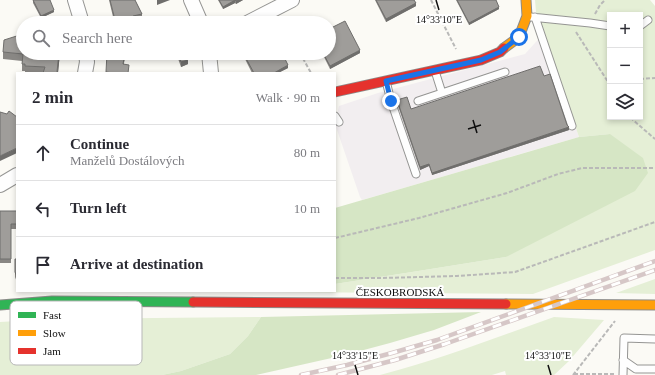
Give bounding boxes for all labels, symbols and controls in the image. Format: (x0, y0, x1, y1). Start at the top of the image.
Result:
map controls (607, 12, 643, 120)
button: + (607, 12, 643, 48)
text: 14°33'10"E (416, 14, 462, 25)
search box (16, 16, 336, 60)
icon: search (30, 27, 52, 49)
route start (510, 28, 528, 46)
text: Search here (62, 30, 132, 46)
button: − (607, 48, 643, 84)
button: layers (607, 84, 643, 120)
text: 2 min (32, 88, 73, 107)
text: Walk · 90 m (256, 90, 320, 105)
route end (382, 92, 400, 110)
text: Continue (70, 136, 129, 152)
icon: ahead (32, 142, 54, 164)
text: 80 m (294, 145, 320, 160)
text: Manželů Dostálových (70, 153, 184, 168)
icon: left (32, 198, 54, 220)
text: Turn left (70, 200, 127, 216)
text: 10 m (294, 201, 320, 216)
icon: arrive (32, 254, 54, 276)
text: Arrive at destination (70, 256, 203, 272)
street label: ČESKOBRODSKÁ (356, 286, 444, 298)
legend (10, 301, 142, 365)
text: Fast (43, 309, 61, 321)
text: Slow (43, 327, 66, 339)
text: Jam (43, 345, 61, 357)
text: 14°33'15"E (332, 350, 378, 361)
text: 14°33'10"E (525, 350, 571, 361)

